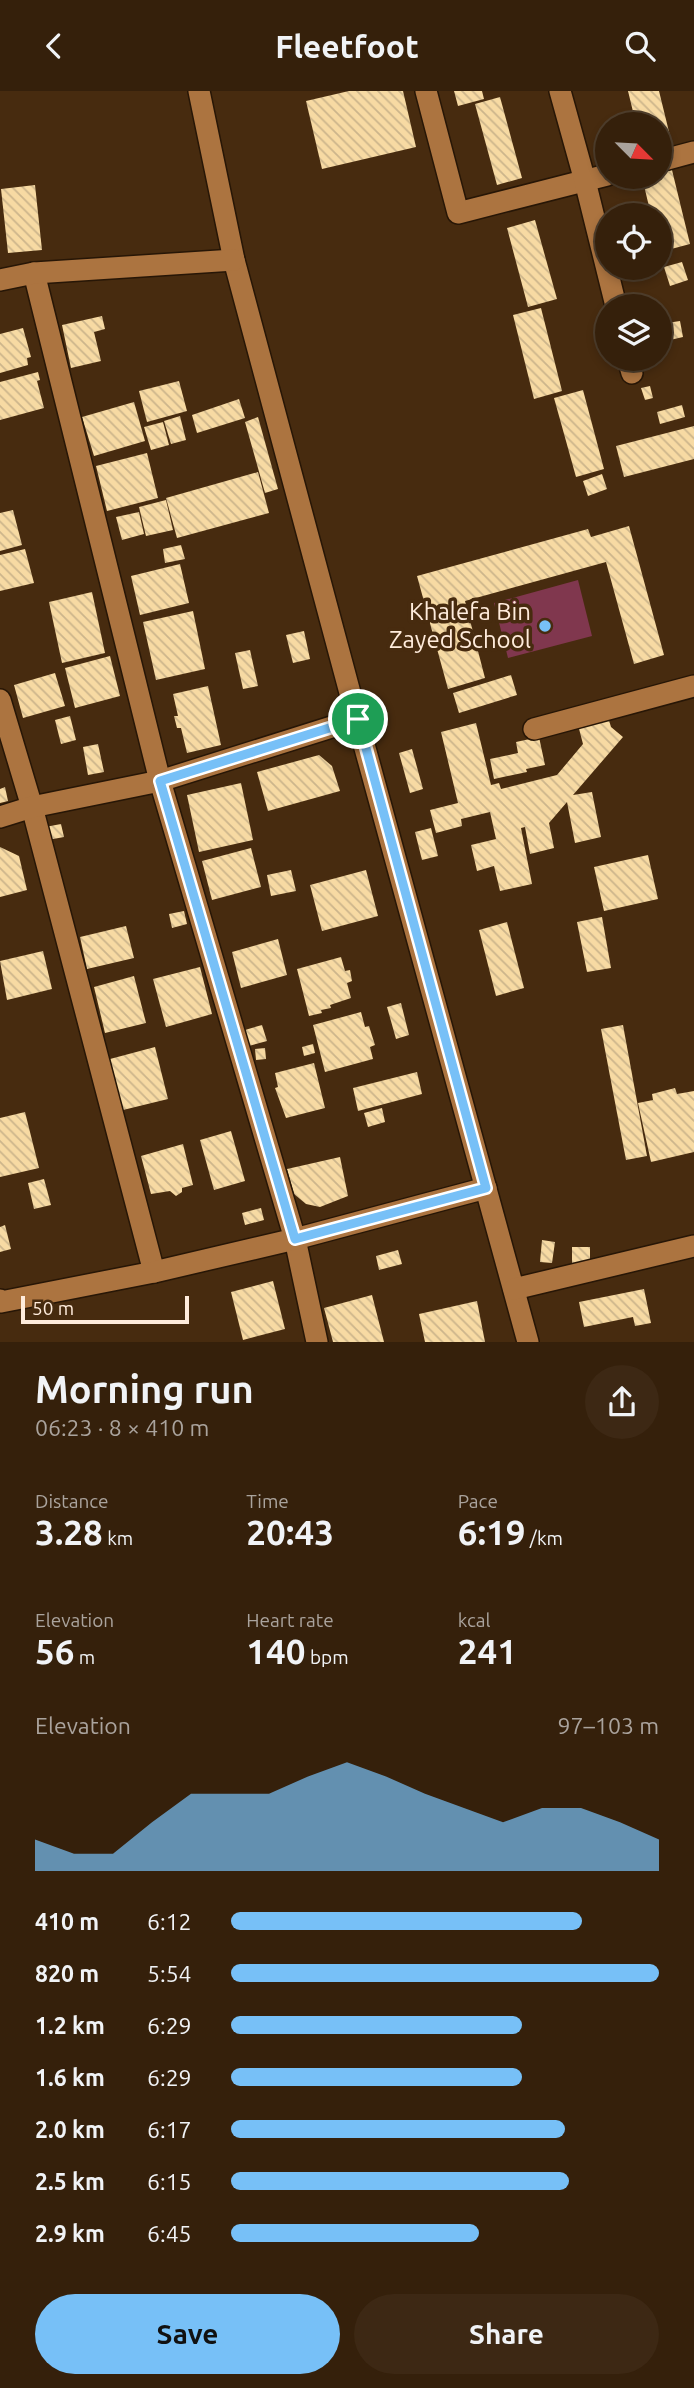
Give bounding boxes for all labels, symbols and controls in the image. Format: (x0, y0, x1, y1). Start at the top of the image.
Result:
icon: back (35, 27, 73, 65)
icon: search (621, 27, 659, 65)
text: Fleetfoot (275, 28, 419, 64)
north arrow (595, 112, 672, 189)
map controls (595, 112, 672, 371)
button: locate (595, 203, 672, 280)
button: layers (595, 294, 672, 371)
place label: Khalefa Bin Zayed School (389, 598, 531, 653)
marker: Khalefa Bin Zayed School (537, 618, 553, 634)
pin (328, 689, 388, 749)
icon: arrive (339, 700, 377, 738)
scale bar (21, 1293, 189, 1324)
text: 50 m (32, 1297, 74, 1319)
button: share (585, 1365, 659, 1439)
text: Morning run (35, 1368, 254, 1410)
text: 06:23 · 8 × 410 m (35, 1415, 209, 1440)
text: Distance (35, 1490, 109, 1512)
text: Time (246, 1490, 289, 1512)
text: Pace (458, 1490, 498, 1512)
text: 3.28 (35, 1512, 103, 1552)
text: 20:43 (246, 1512, 334, 1552)
text: 6:19 (458, 1512, 526, 1552)
text: km (103, 1527, 133, 1549)
text: /km (526, 1527, 563, 1549)
text: Elevation (35, 1609, 114, 1631)
text: Heart rate (246, 1609, 334, 1631)
text: kcal (458, 1609, 490, 1631)
text: 56 (35, 1631, 74, 1671)
text: 140 (246, 1631, 306, 1671)
text: 241 (458, 1631, 517, 1671)
text: m (74, 1646, 95, 1668)
text: bpm (306, 1646, 349, 1668)
text: Elevation (35, 1713, 131, 1738)
text: 97–103 m (558, 1713, 659, 1738)
text: 410 m (35, 1909, 99, 1934)
text: 6:12 (147, 1909, 192, 1934)
text: 820 m (35, 1961, 99, 1986)
text: 5:54 (147, 1961, 192, 1986)
text: 1.2 km (35, 2013, 105, 2038)
text: 6:29 (147, 2013, 192, 2038)
text: 1.6 km (35, 2065, 105, 2090)
text: 6:29 (147, 2065, 192, 2090)
text: 2.0 km (35, 2117, 105, 2142)
text: 6:17 (147, 2117, 192, 2142)
text: 2.5 km (35, 2169, 105, 2194)
text: 6:15 (147, 2169, 192, 2194)
text: 2.9 km (35, 2221, 105, 2246)
text: 6:45 (147, 2221, 192, 2246)
button: Save (35, 2294, 340, 2374)
button: Share (354, 2294, 659, 2374)

